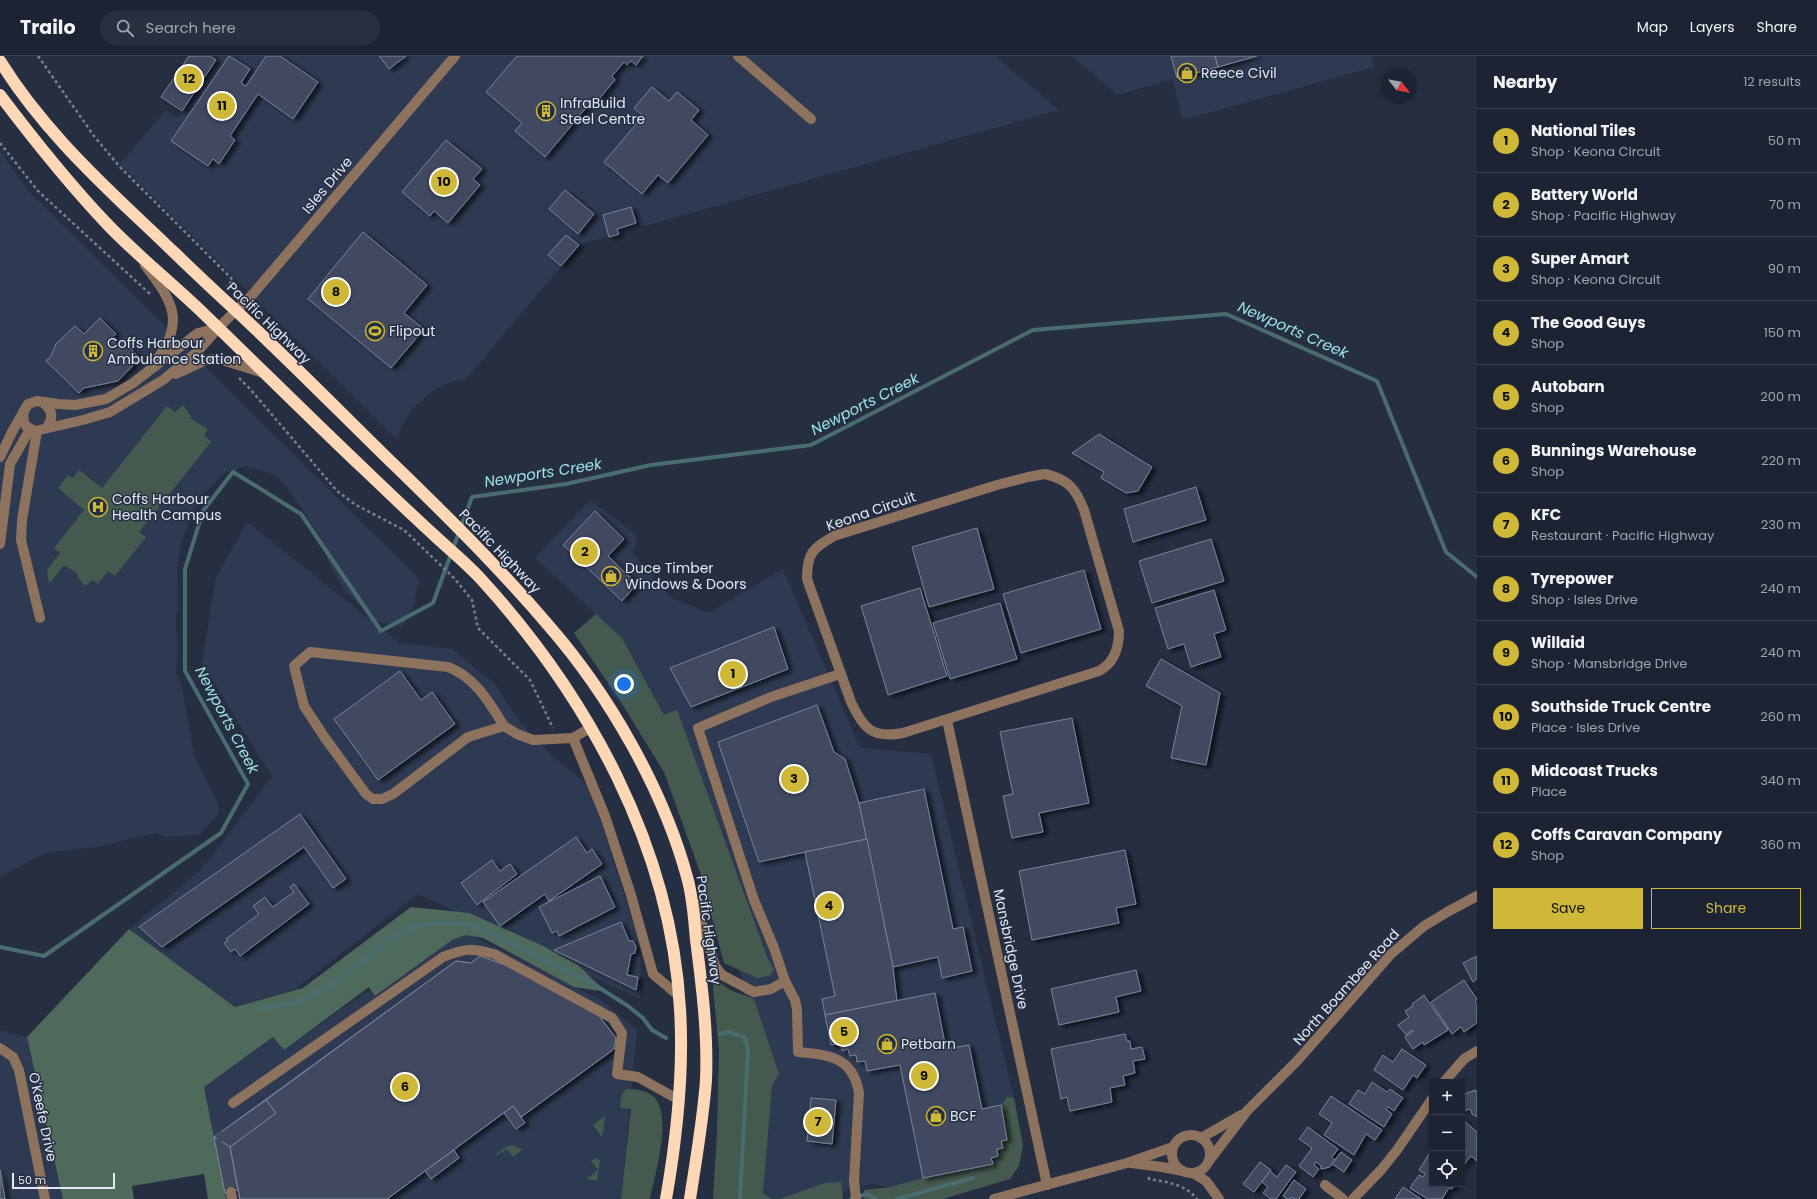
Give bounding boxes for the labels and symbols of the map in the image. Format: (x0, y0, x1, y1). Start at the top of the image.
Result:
shop icon: Reece Civil (1176, 62, 1198, 84)
place label: Reece Civil (1201, 63, 1277, 83)
pin: 12 (176, 64, 202, 94)
north arrow (1381, 68, 1417, 104)
pin: 11 (209, 91, 235, 121)
place label: InfraBuild Steel Centre (560, 93, 646, 129)
building icon: InfraBuild Steel Centre (535, 100, 557, 122)
street label: Isles Drive (297, 152, 357, 218)
pin: 10 (431, 167, 457, 197)
pin: 8 (323, 277, 349, 307)
street label: Pacific Highway (222, 278, 316, 369)
water label: Newports Creek (1235, 296, 1353, 364)
sports icon: Flipout (364, 320, 386, 342)
place label: Flipout (389, 321, 435, 341)
place label: Coffs Harbour Ambulance Station (107, 333, 241, 369)
building icon: Coffs Harbour Ambulance Station (82, 340, 104, 362)
water label: Newports Creek (807, 367, 924, 440)
water label: Newports Creek (483, 453, 604, 492)
street label: Keona Circuit (823, 486, 919, 536)
place label: Coffs Harbour Health Campus (112, 489, 222, 525)
hospital icon: Coffs Harbour Health Campus (87, 496, 109, 518)
street label: Pacific Highway (455, 504, 546, 598)
pin: 2 (572, 537, 598, 567)
place label: Duce Timber Windows & Doors (625, 558, 746, 594)
shop icon: Duce Timber Windows & Doors (600, 565, 622, 587)
pin: 1 (720, 659, 746, 689)
water label: Newports Creek (190, 662, 265, 778)
your location (614, 674, 634, 694)
pin: 3 (781, 764, 807, 794)
street label: Pacific Highway (691, 874, 727, 986)
street label: Mansbridge Drive (988, 887, 1034, 1011)
pin: 4 (816, 891, 842, 921)
street label: North Boambee Road (1288, 924, 1404, 1050)
pin: 5 (831, 1017, 857, 1047)
shop icon: Petbarn (876, 1033, 898, 1055)
place label: Petbarn (901, 1034, 956, 1054)
pin: 9 (911, 1061, 937, 1091)
street label: O'Keefe Drive (24, 1070, 62, 1164)
pin: 6 (392, 1072, 418, 1102)
shop icon: BCF (925, 1105, 947, 1127)
place label: BCF (950, 1106, 976, 1126)
pin: 7 (805, 1107, 831, 1137)
scale bar (12, 1171, 115, 1190)

